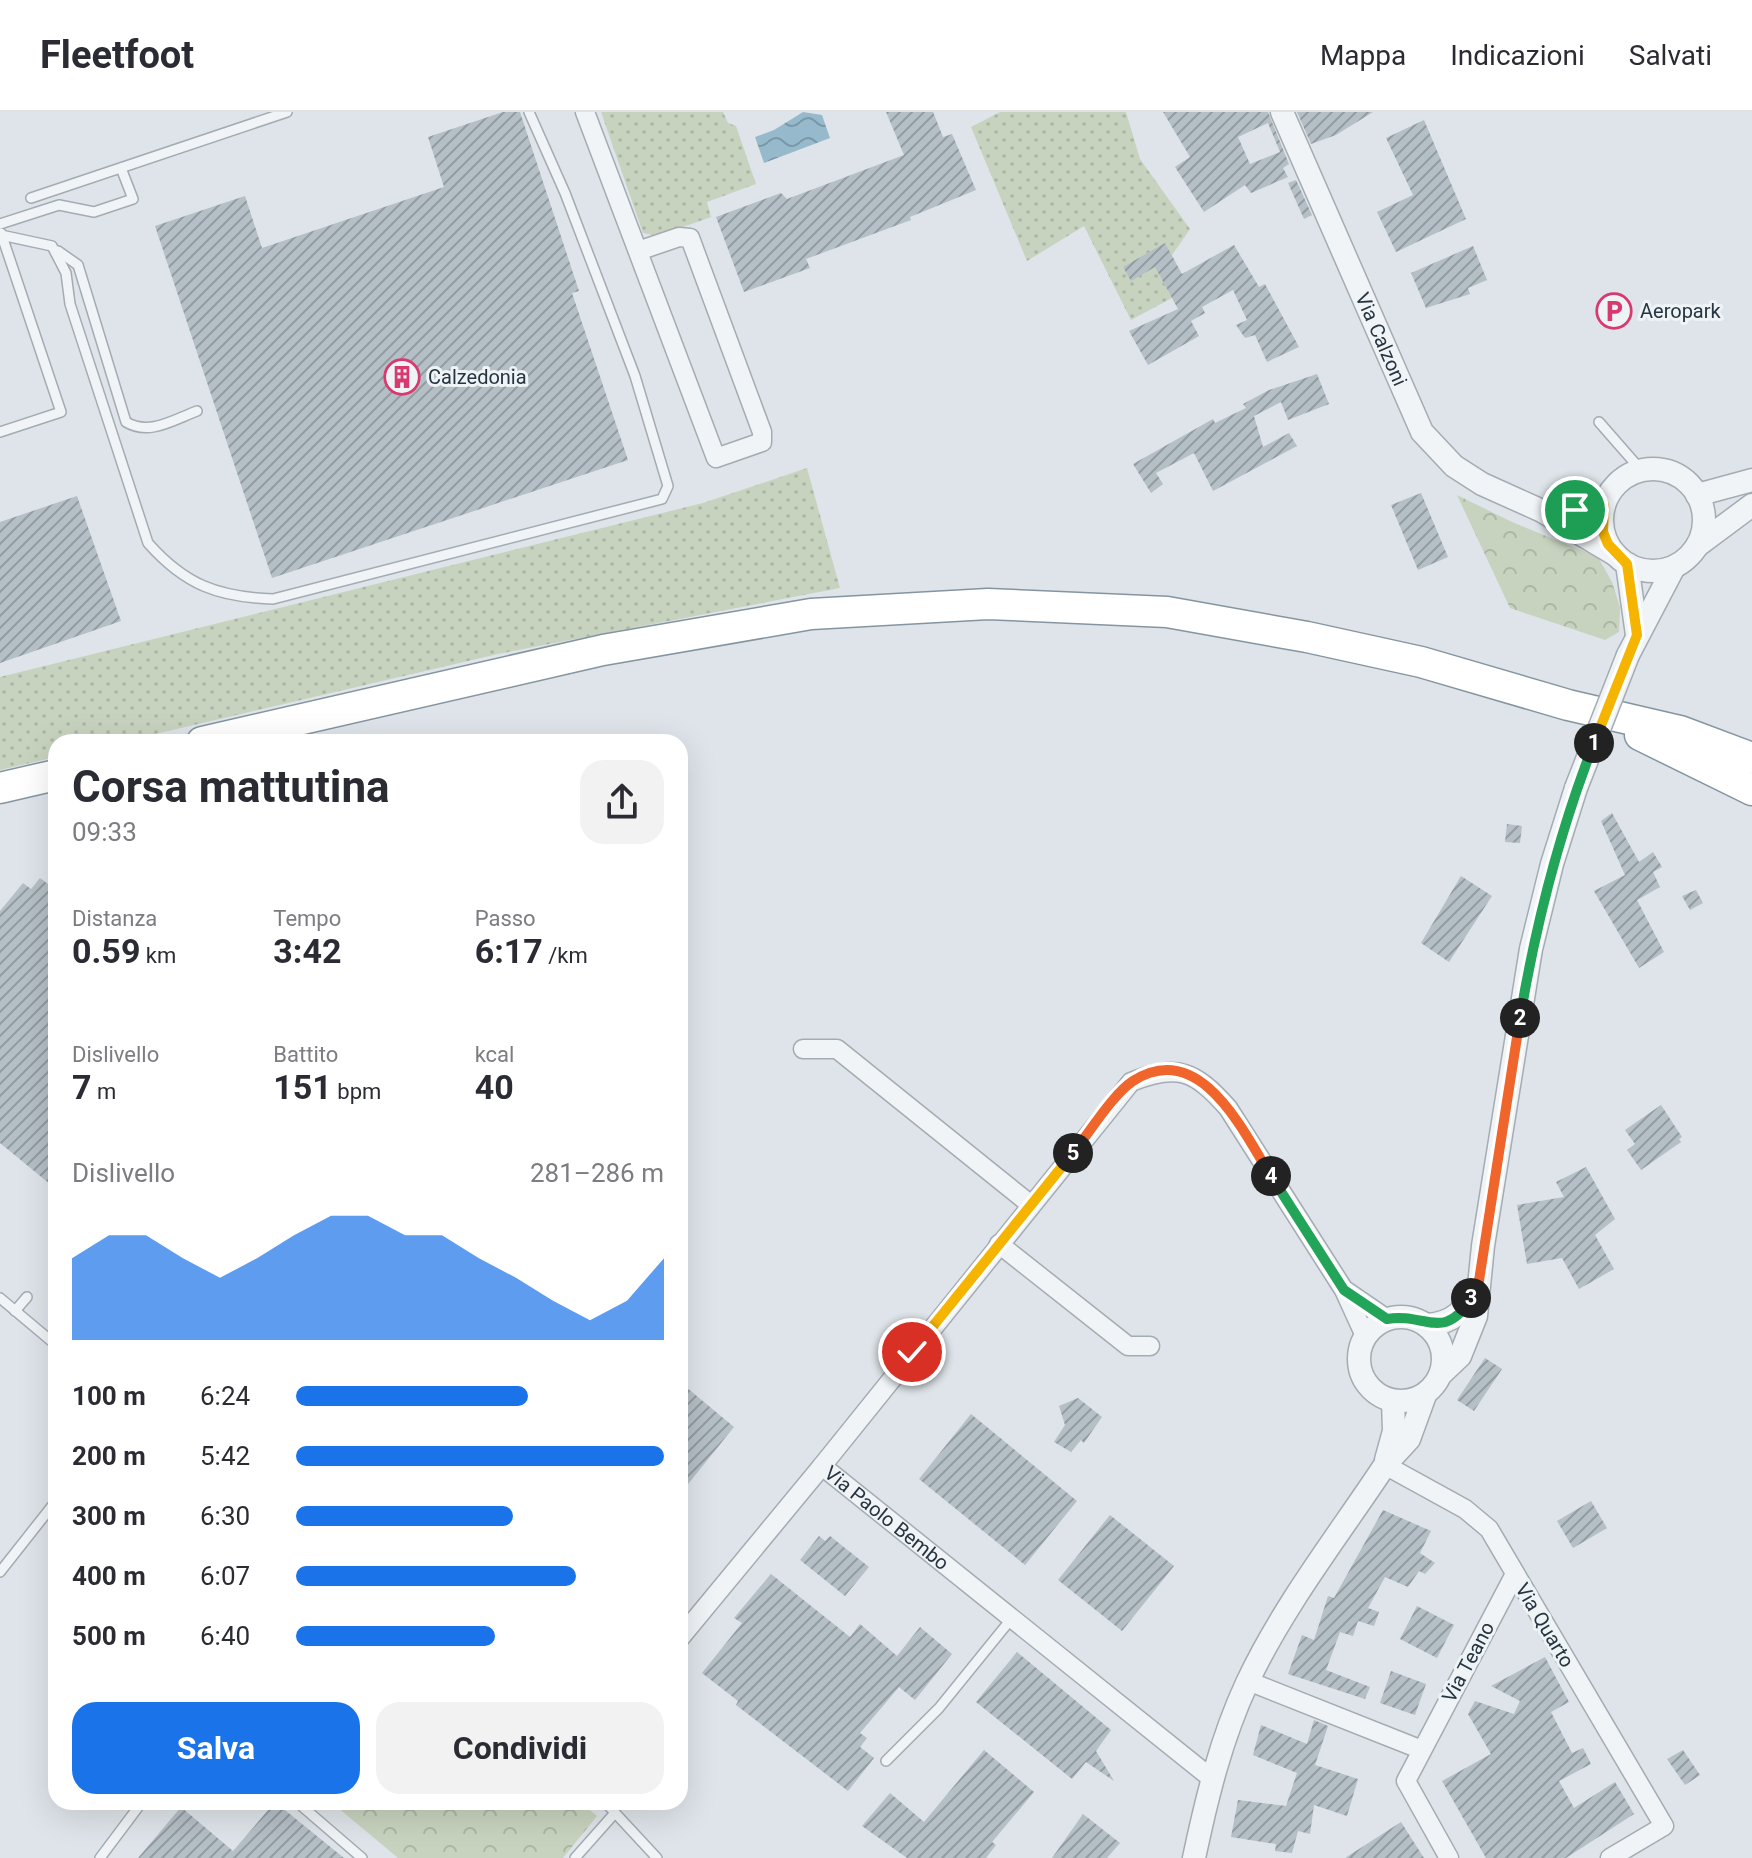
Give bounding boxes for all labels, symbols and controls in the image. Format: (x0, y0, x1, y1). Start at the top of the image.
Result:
text: Fleetfoot (40, 33, 194, 77)
text: Mappa (1320, 39, 1406, 72)
text: Indicazioni (1450, 39, 1585, 72)
text: Salvati (1629, 39, 1712, 72)
street label: Via Calzoni (1350, 289, 1412, 390)
parking icon: Aeropark (1595, 292, 1633, 330)
place label: Aeropark (1640, 299, 1722, 323)
building icon: Calzedonia (383, 358, 421, 396)
place label: Calzedonia (428, 365, 527, 389)
pin (1541, 476, 1609, 544)
icon: arrive (1553, 488, 1597, 532)
pin: 1 (1574, 723, 1614, 763)
text: 1 (1588, 730, 1600, 755)
button: share (580, 760, 664, 844)
text: Corsa mattutina (72, 761, 390, 813)
text: 09:33 (72, 817, 137, 847)
text: Distanza (72, 906, 157, 931)
text: Tempo (273, 906, 341, 931)
text: Passo (475, 906, 536, 931)
text: 0.59 (72, 931, 140, 971)
text: 3:42 (273, 931, 341, 971)
text: 6:17 (475, 931, 543, 971)
text: km (140, 943, 176, 968)
text: /km (543, 943, 588, 968)
pin: 2 (1500, 998, 1540, 1038)
text: 2 (1514, 1005, 1526, 1030)
text: Dislivello (72, 1042, 159, 1067)
text: Battito (273, 1042, 338, 1067)
text: kcal (475, 1042, 514, 1067)
text: 7 (72, 1067, 92, 1107)
text: 151 (273, 1067, 332, 1107)
text: 40 (475, 1067, 514, 1107)
text: m (92, 1079, 116, 1104)
text: bpm (332, 1079, 381, 1104)
pin: 5 (1053, 1133, 1093, 1173)
text: 5 (1067, 1140, 1079, 1165)
pin: 4 (1251, 1156, 1291, 1196)
text: Dislivello (72, 1158, 175, 1188)
text: 281–286 m (530, 1158, 664, 1188)
text: 4 (1265, 1163, 1277, 1188)
pin: 3 (1451, 1278, 1491, 1318)
text: 3 (1465, 1285, 1477, 1310)
pin (878, 1318, 946, 1386)
icon: check (890, 1330, 934, 1374)
text: 100 m (72, 1381, 146, 1411)
text: 6:24 (200, 1381, 250, 1411)
text: 200 m (72, 1441, 146, 1471)
text: 5:42 (200, 1441, 250, 1471)
street label: Via Paolo Bembo (820, 1461, 954, 1575)
text: 300 m (72, 1501, 146, 1531)
text: 6:30 (200, 1501, 250, 1531)
text: 400 m (72, 1561, 146, 1591)
text: 6:07 (200, 1561, 250, 1591)
street label: Via Quarto (1510, 1578, 1580, 1672)
street label: Via Teano (1437, 1618, 1499, 1706)
text: 500 m (72, 1621, 146, 1651)
text: 6:40 (200, 1621, 250, 1651)
button: Salva (72, 1702, 360, 1794)
button: Condividi (376, 1702, 664, 1794)

